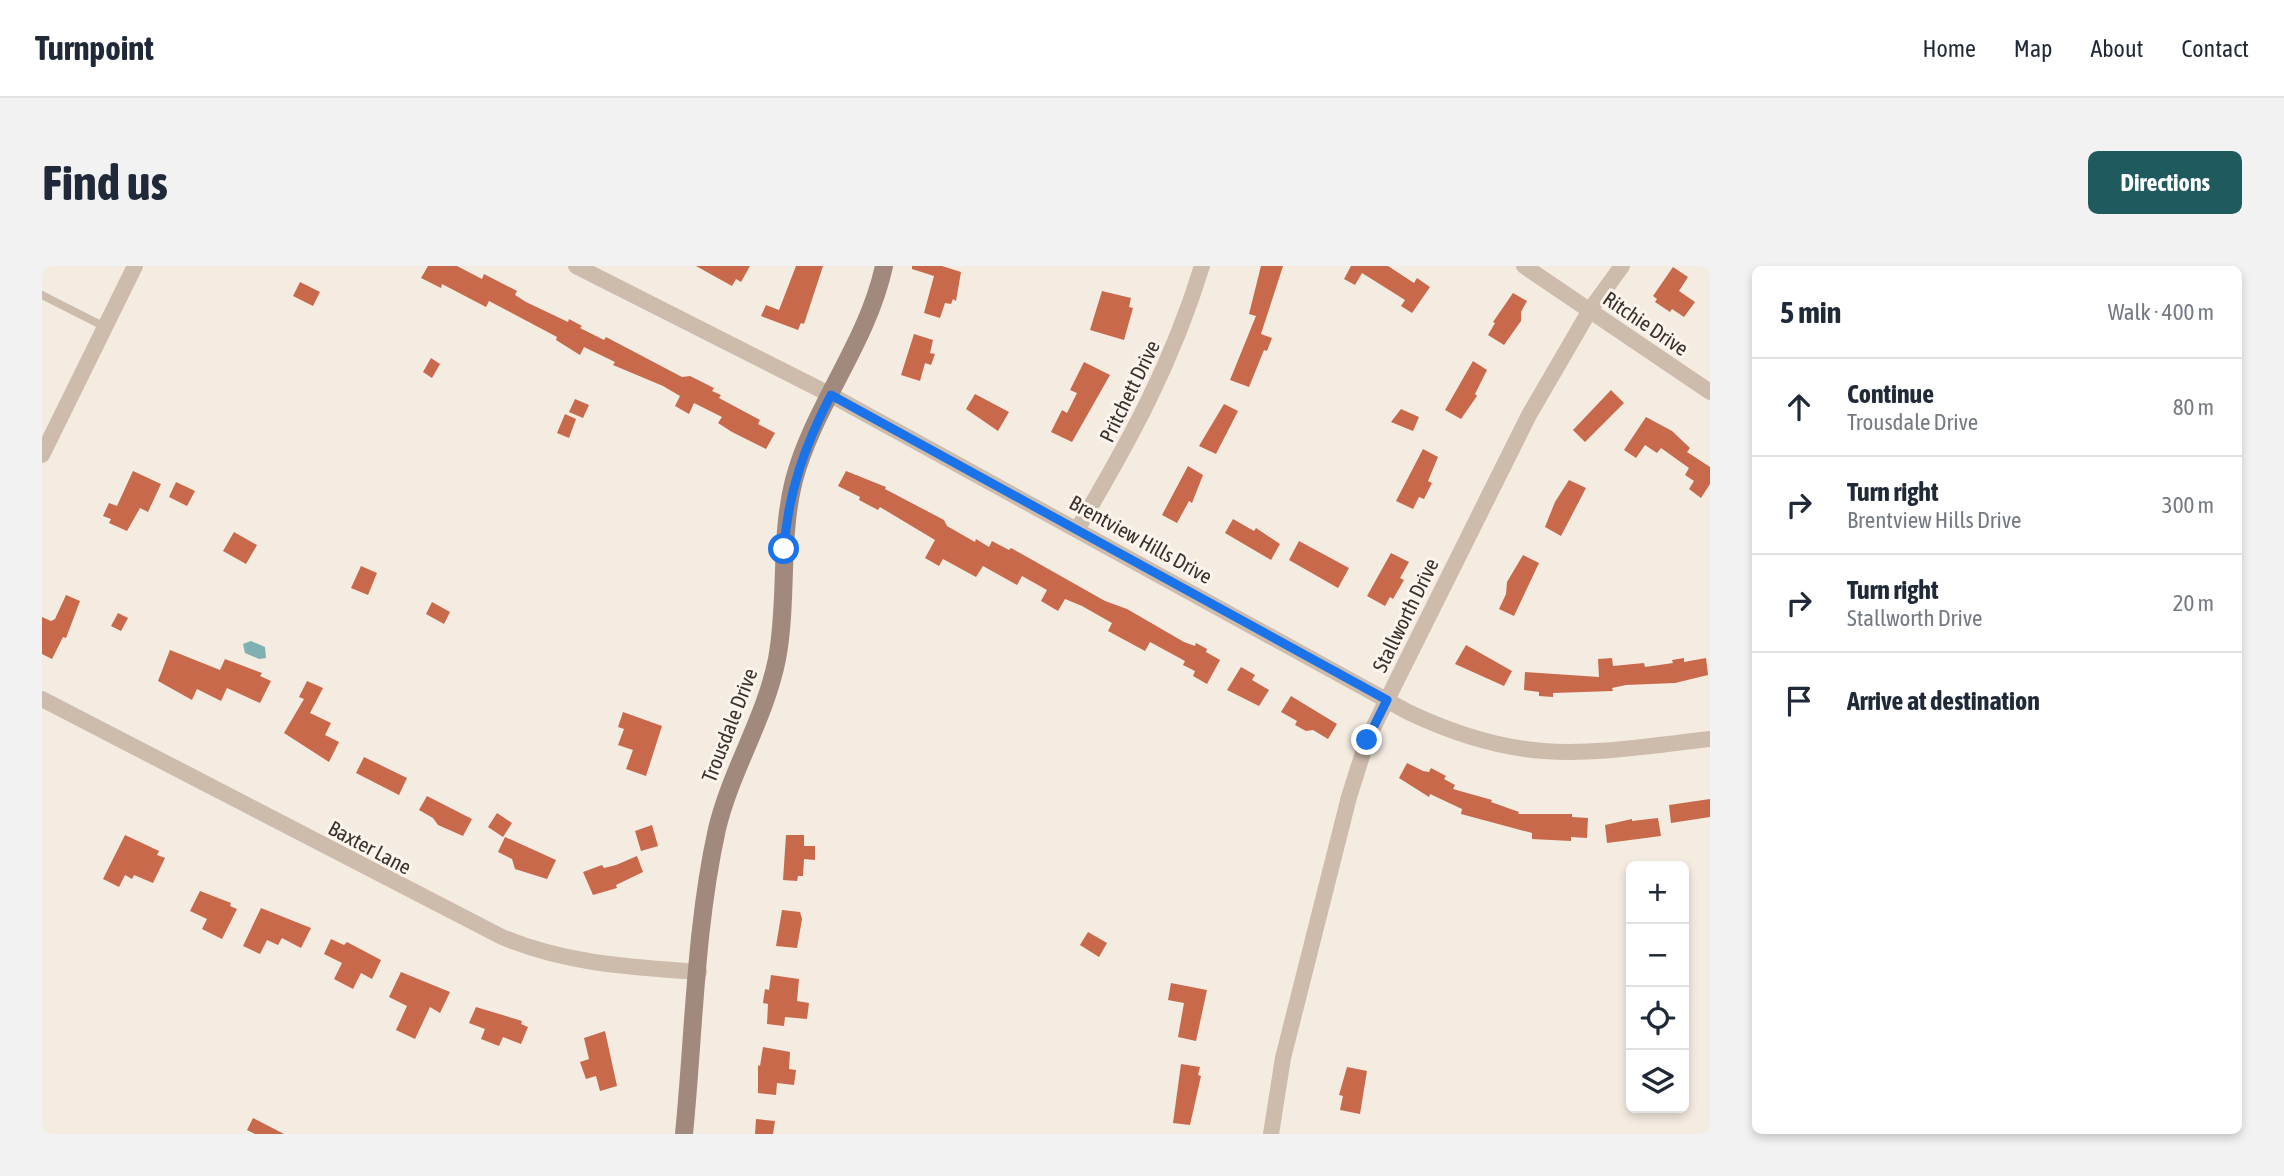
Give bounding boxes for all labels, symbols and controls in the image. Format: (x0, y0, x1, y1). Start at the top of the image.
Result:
text: Turnpoint (35, 29, 154, 67)
text: Home (1922, 35, 1976, 62)
text: Map (2014, 35, 2052, 62)
text: About (2090, 35, 2143, 62)
text: Contact (2181, 35, 2249, 62)
button: Directions (2088, 151, 2242, 214)
text: Find us (42, 154, 168, 210)
street label: Ritchie Drive (1599, 286, 1693, 360)
text: 5 min (1780, 295, 1841, 329)
text: Walk · 400 m (2108, 299, 2214, 325)
street label: Pritchett Drive (1094, 336, 1164, 446)
text: Continue (1847, 379, 1934, 409)
icon: ahead (1780, 388, 1818, 426)
text: 80 m (2173, 394, 2214, 420)
text: Trousdale Drive (1847, 409, 1978, 435)
text: Turn right (1847, 477, 1938, 507)
icon: right (1780, 486, 1818, 524)
street label: Brentview Hills Drive (1065, 490, 1217, 588)
text: 300 m (2162, 492, 2214, 518)
text: Brentview Hills Drive (1847, 507, 2022, 533)
route start (768, 533, 799, 564)
street label: Stallworth Drive (1367, 554, 1443, 676)
text: Turn right (1847, 575, 1938, 605)
icon: right (1780, 584, 1818, 622)
text: 20 m (2173, 590, 2214, 616)
text: Stallworth Drive (1847, 605, 1982, 631)
street label: Trousdale Drive (696, 665, 762, 785)
icon: arrive (1780, 682, 1818, 720)
text: Arrive at destination (1847, 686, 2040, 716)
route end (1351, 724, 1382, 755)
street label: Baxter Lane (325, 815, 415, 879)
map controls (1626, 861, 1689, 1113)
button: + (1626, 861, 1689, 924)
button: − (1626, 924, 1689, 987)
button: locate (1626, 987, 1689, 1050)
button: layers (1626, 1050, 1689, 1113)

